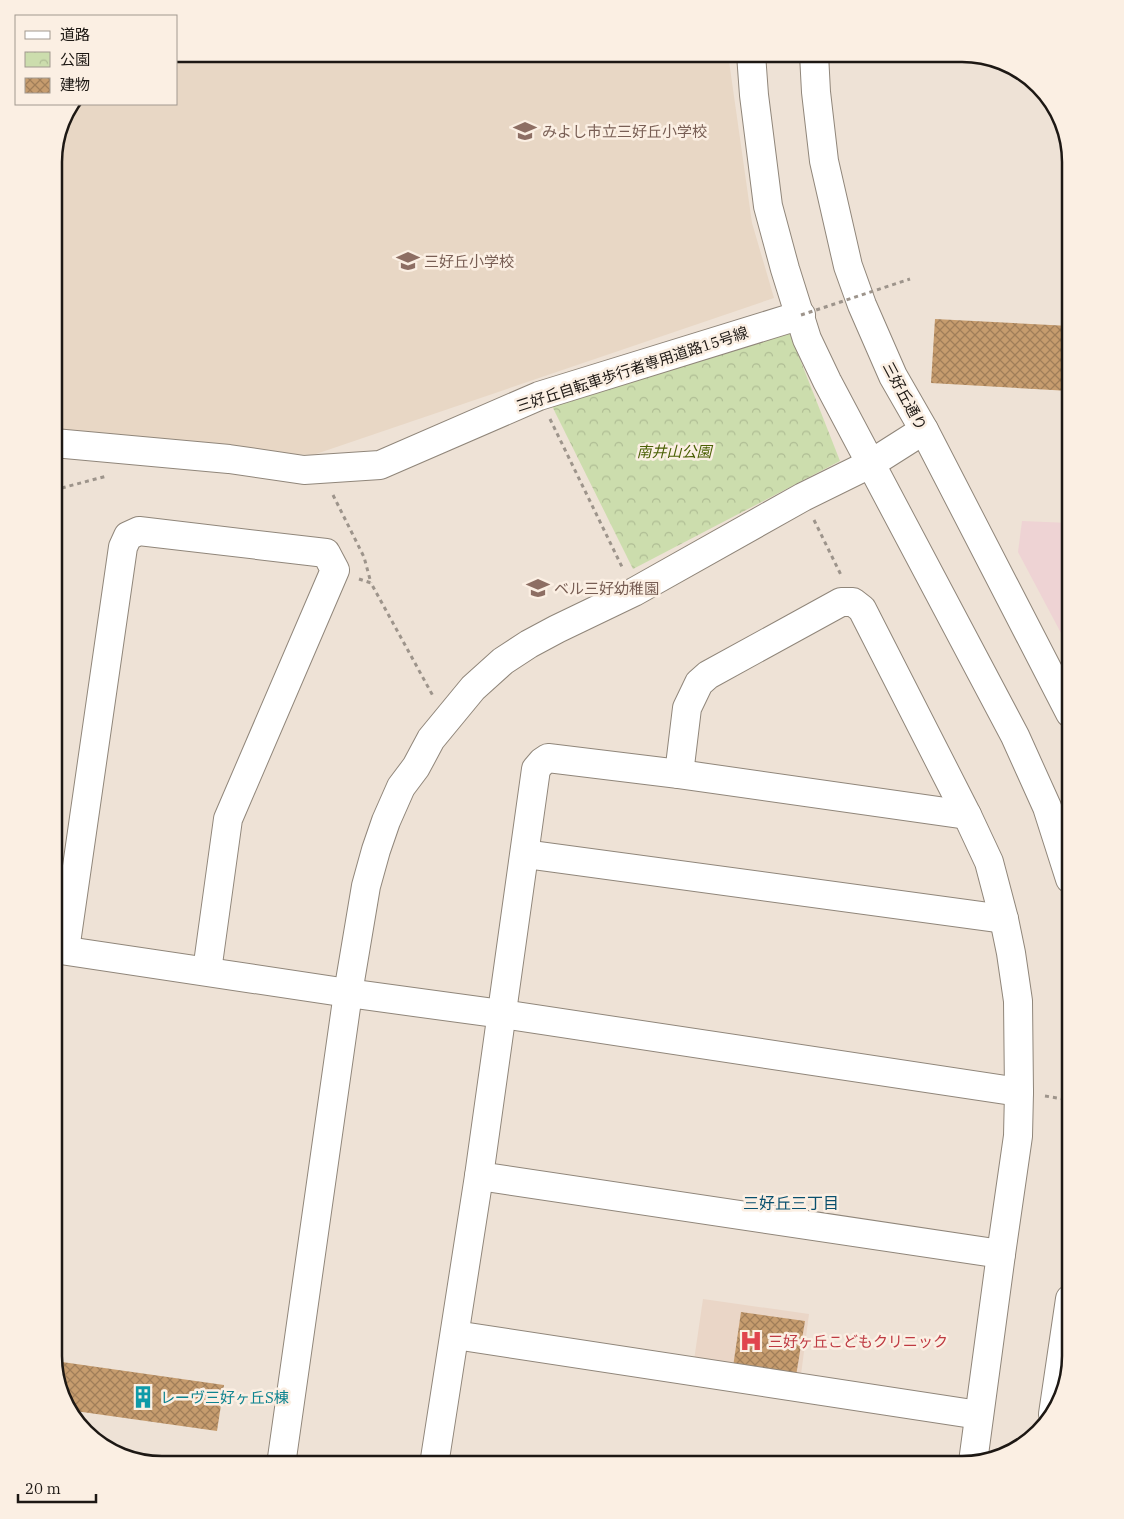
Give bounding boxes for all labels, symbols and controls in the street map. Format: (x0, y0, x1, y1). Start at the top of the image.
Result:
legend (15, 15, 178, 105)
text: 道路 (60, 25, 90, 44)
text: 公園 (60, 50, 90, 69)
text: 建物 (60, 75, 90, 94)
school or university icon: みよし市立三好丘小学校 (512, 118, 538, 144)
place label: みよし市立三好丘小学校 (542, 122, 707, 141)
school or university icon: 三好丘小学校 (395, 248, 421, 274)
place label: 三好丘小学校 (424, 252, 514, 271)
street label: 三好丘自転車歩行者専用道路15号線 (514, 322, 750, 416)
street label: 三好丘通り (879, 358, 931, 434)
park label: 南井山公園 (636, 442, 713, 461)
school or university icon: ベル三好幼稚園 (525, 575, 551, 601)
place label: ベル三好幼稚園 (554, 579, 659, 598)
district label: 三好丘三丁目 (743, 1193, 839, 1213)
hospital icon: 三好ヶ丘こどもクリニック (738, 1328, 764, 1354)
place label: 三好ヶ丘こどもクリニック (768, 1332, 948, 1351)
building icon: レーヴ三好ヶ丘S棟 (130, 1384, 156, 1410)
place label: レーヴ三好ヶ丘S棟 (160, 1388, 289, 1407)
scale bar (18, 1472, 95, 1504)
text: 20 m (25, 1479, 61, 1498)

